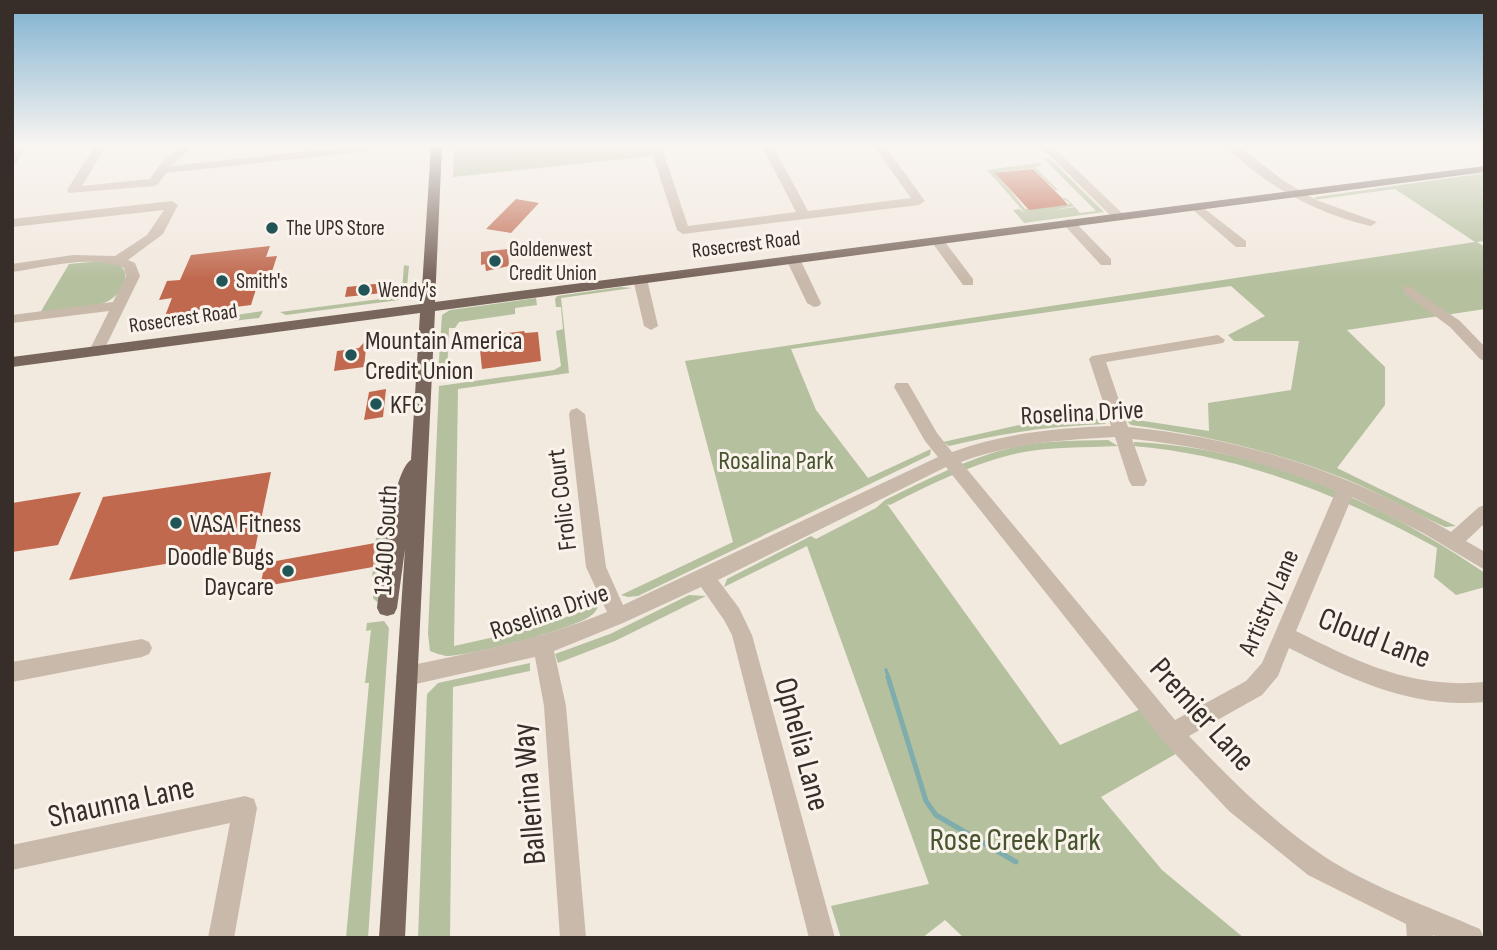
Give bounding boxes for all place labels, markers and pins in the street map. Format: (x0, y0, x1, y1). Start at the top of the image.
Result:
place label: The UPS Store (286, 216, 385, 241)
marker: The UPS Store (264, 220, 280, 236)
place label: Goldenwest Credit Union (509, 237, 597, 286)
marker: Goldenwest Credit Union (487, 253, 503, 269)
place label: Smith's (236, 269, 288, 294)
marker: Smith's (214, 273, 230, 289)
place label: Wendy's (378, 278, 436, 303)
marker: Wendy's (356, 282, 372, 298)
place label: Mountain America Credit Union (365, 326, 522, 387)
marker: Mountain America Credit Union (343, 347, 359, 363)
place label: KFC (390, 390, 424, 421)
marker: KFC (368, 396, 384, 412)
place label: VASA Fitness (190, 509, 301, 540)
marker: VASA Fitness (168, 515, 184, 531)
place label: Doodle Bugs Daycare (167, 542, 274, 603)
marker: Doodle Bugs Daycare (280, 563, 296, 579)

